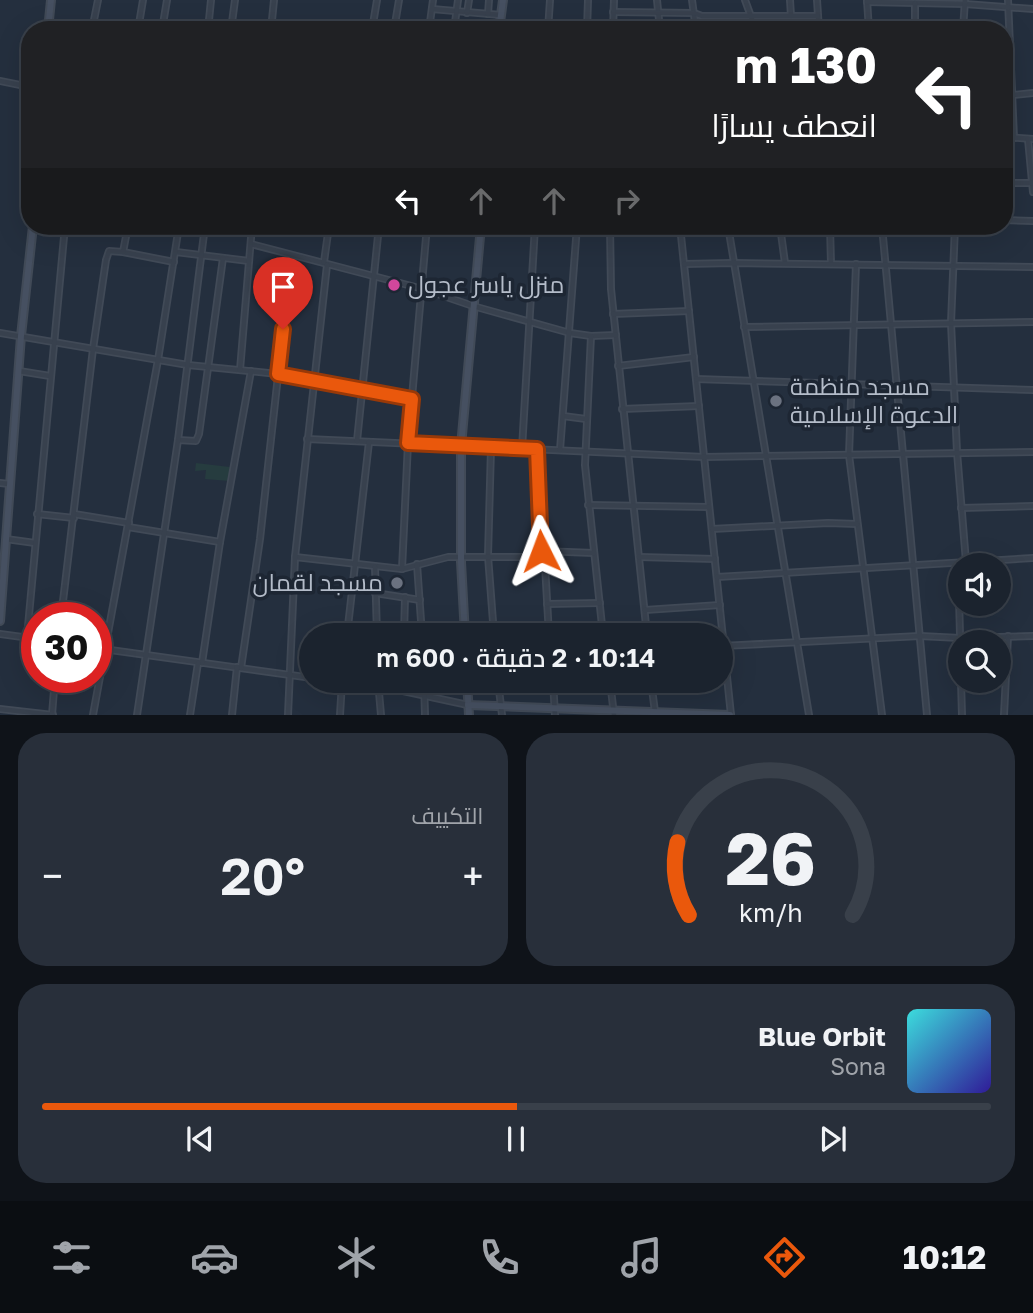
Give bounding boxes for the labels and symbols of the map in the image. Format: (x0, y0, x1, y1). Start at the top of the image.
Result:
pin (253, 257, 313, 329)
place label: منزل ياسر عجول (408, 269, 564, 299)
marker: منزل ياسر عجول (386, 277, 402, 293)
place label: مسجد منظمة الدعوة الإسلامية (790, 371, 958, 430)
marker: مسجد منظمة الدعوة الإسلامية (768, 393, 784, 409)
position arrow (504, 514, 578, 588)
place label: مسجد لقمان (252, 567, 383, 597)
marker: مسجد لقمان (389, 575, 405, 591)
speed limit sign: 30 (21, 602, 112, 693)

